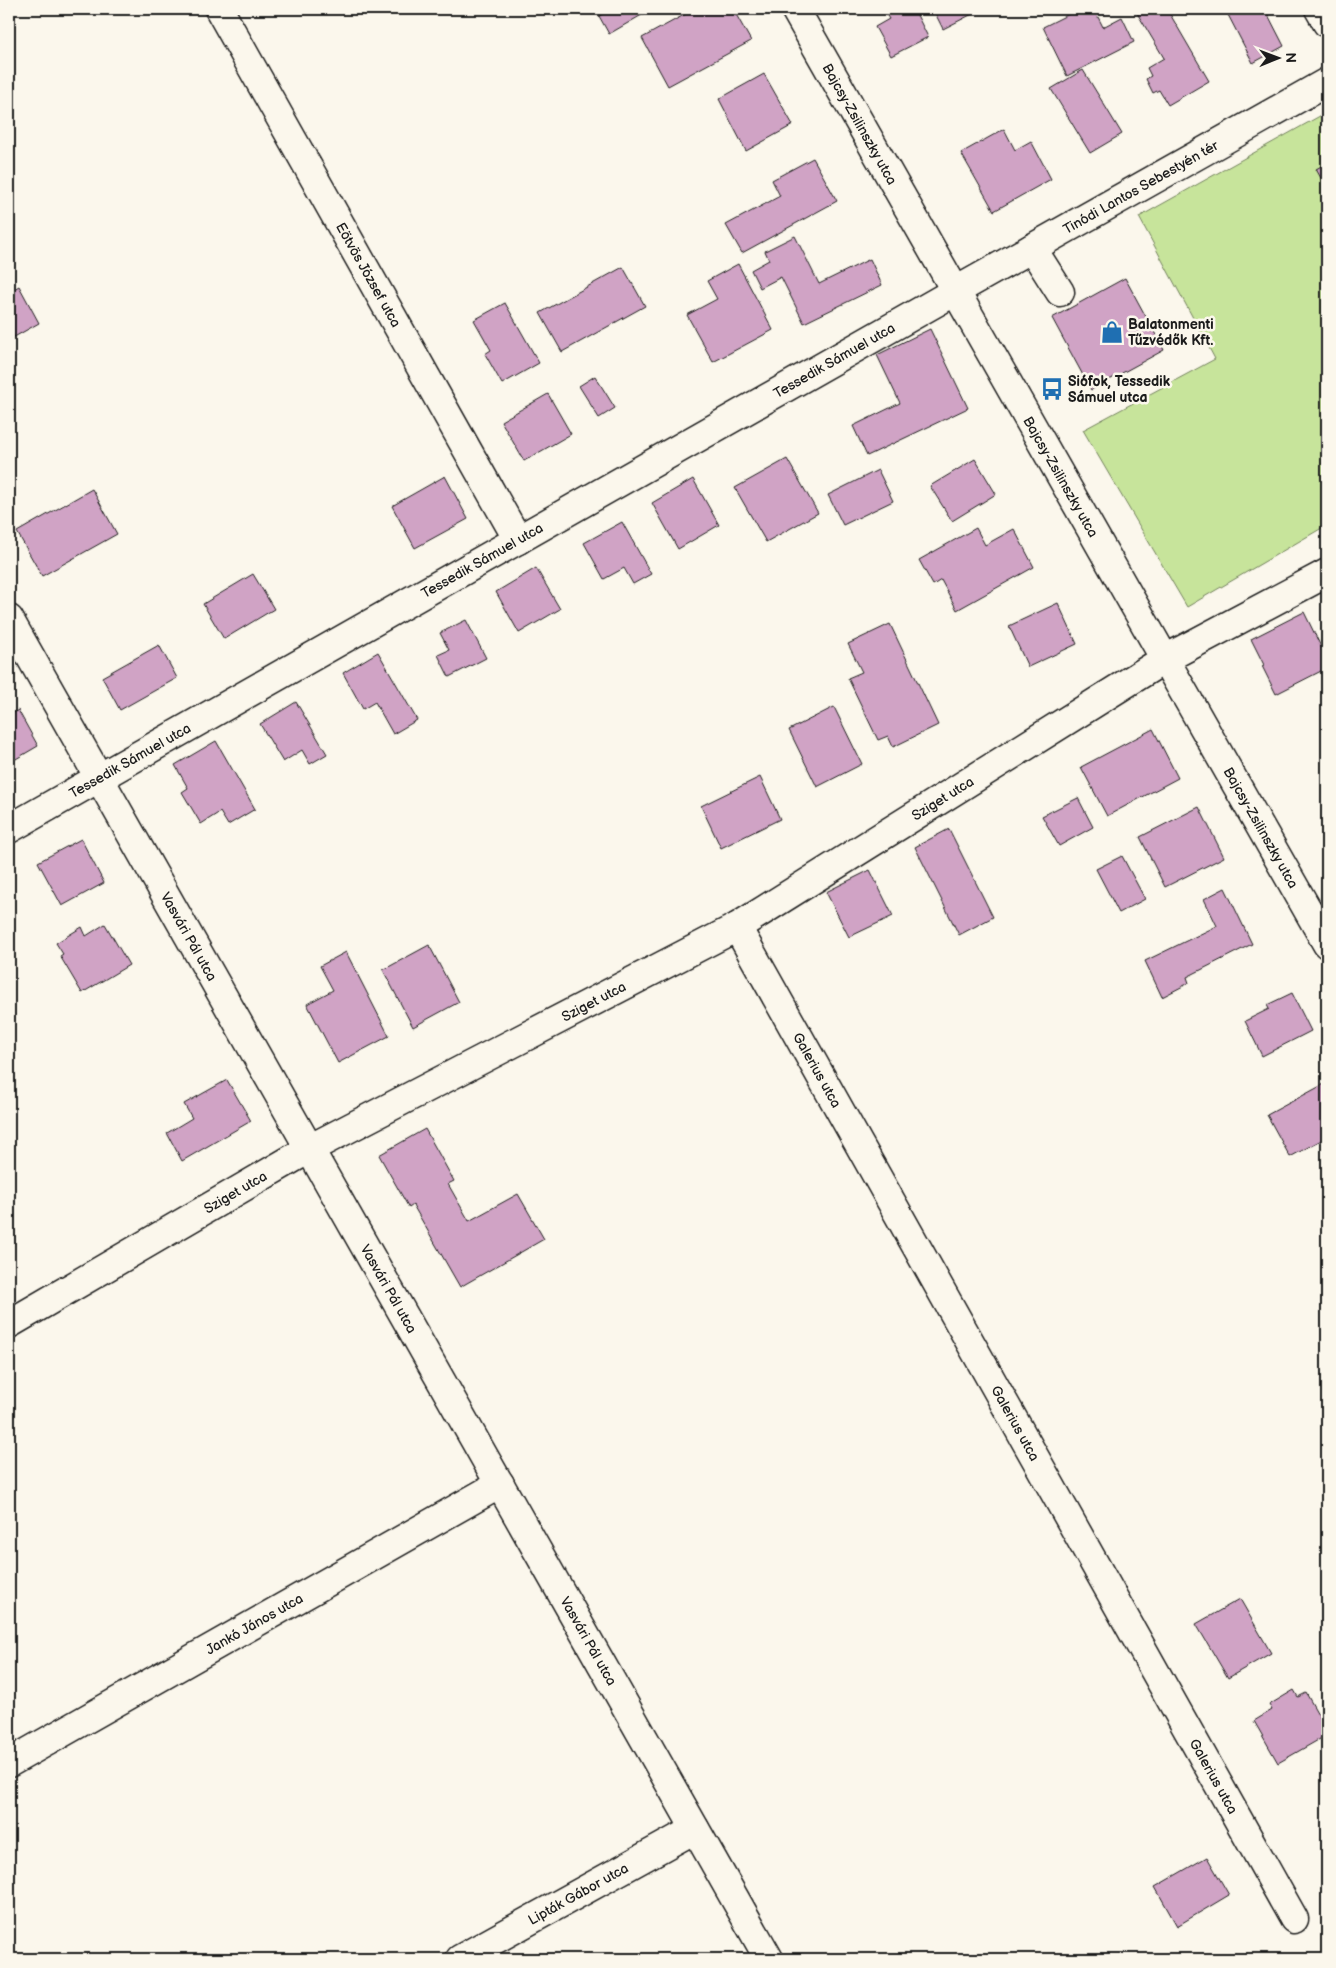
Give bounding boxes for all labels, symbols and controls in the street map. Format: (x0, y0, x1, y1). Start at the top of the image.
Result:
north arrow (1254, 32, 1304, 82)
text: N (1282, 52, 1299, 63)
street label: Bajcsy-Zsilinszky utca (819, 60, 901, 188)
street label: Tinódi Lantos Sebestyén tér (1060, 136, 1222, 237)
street label: Eötvös József utca (332, 219, 405, 330)
place label: Balatonmenti Tűzvédők Kft. (1128, 316, 1214, 349)
street label: Tessedik Sámuel utca (770, 319, 898, 401)
shop icon: Balatonmenti Tűzvédők Kft. (1099, 319, 1125, 345)
place label: Siófok, Tessedik Sámuel utca (1068, 373, 1171, 406)
bus stop icon: Siófok, Tessedik Sámuel utca (1039, 376, 1065, 402)
street label: Bajcsy-Zsilinszky utca (1020, 413, 1102, 540)
street label: Tessedik Sámuel utca (418, 519, 546, 602)
street label: Tessedik Sámuel utca (66, 719, 194, 802)
street label: Bajcsy-Zsilinszky utca (1220, 764, 1302, 891)
street label: Sziget utca (908, 772, 977, 824)
street label: Vasvári Pál utca (157, 889, 221, 984)
street label: Sziget utca (559, 978, 629, 1025)
street label: Galerius utca (789, 1029, 845, 1111)
street label: Sziget utca (201, 1167, 270, 1217)
street label: Vasvári Pál utca (357, 1241, 421, 1336)
street label: Galerius utca (988, 1382, 1044, 1464)
street label: Jankó János utca (203, 1589, 306, 1658)
street label: Vasvári Pál utca (557, 1594, 621, 1688)
street label: Galerius utca (1186, 1736, 1242, 1817)
street label: Lipták Gábor utca (525, 1859, 631, 1928)

